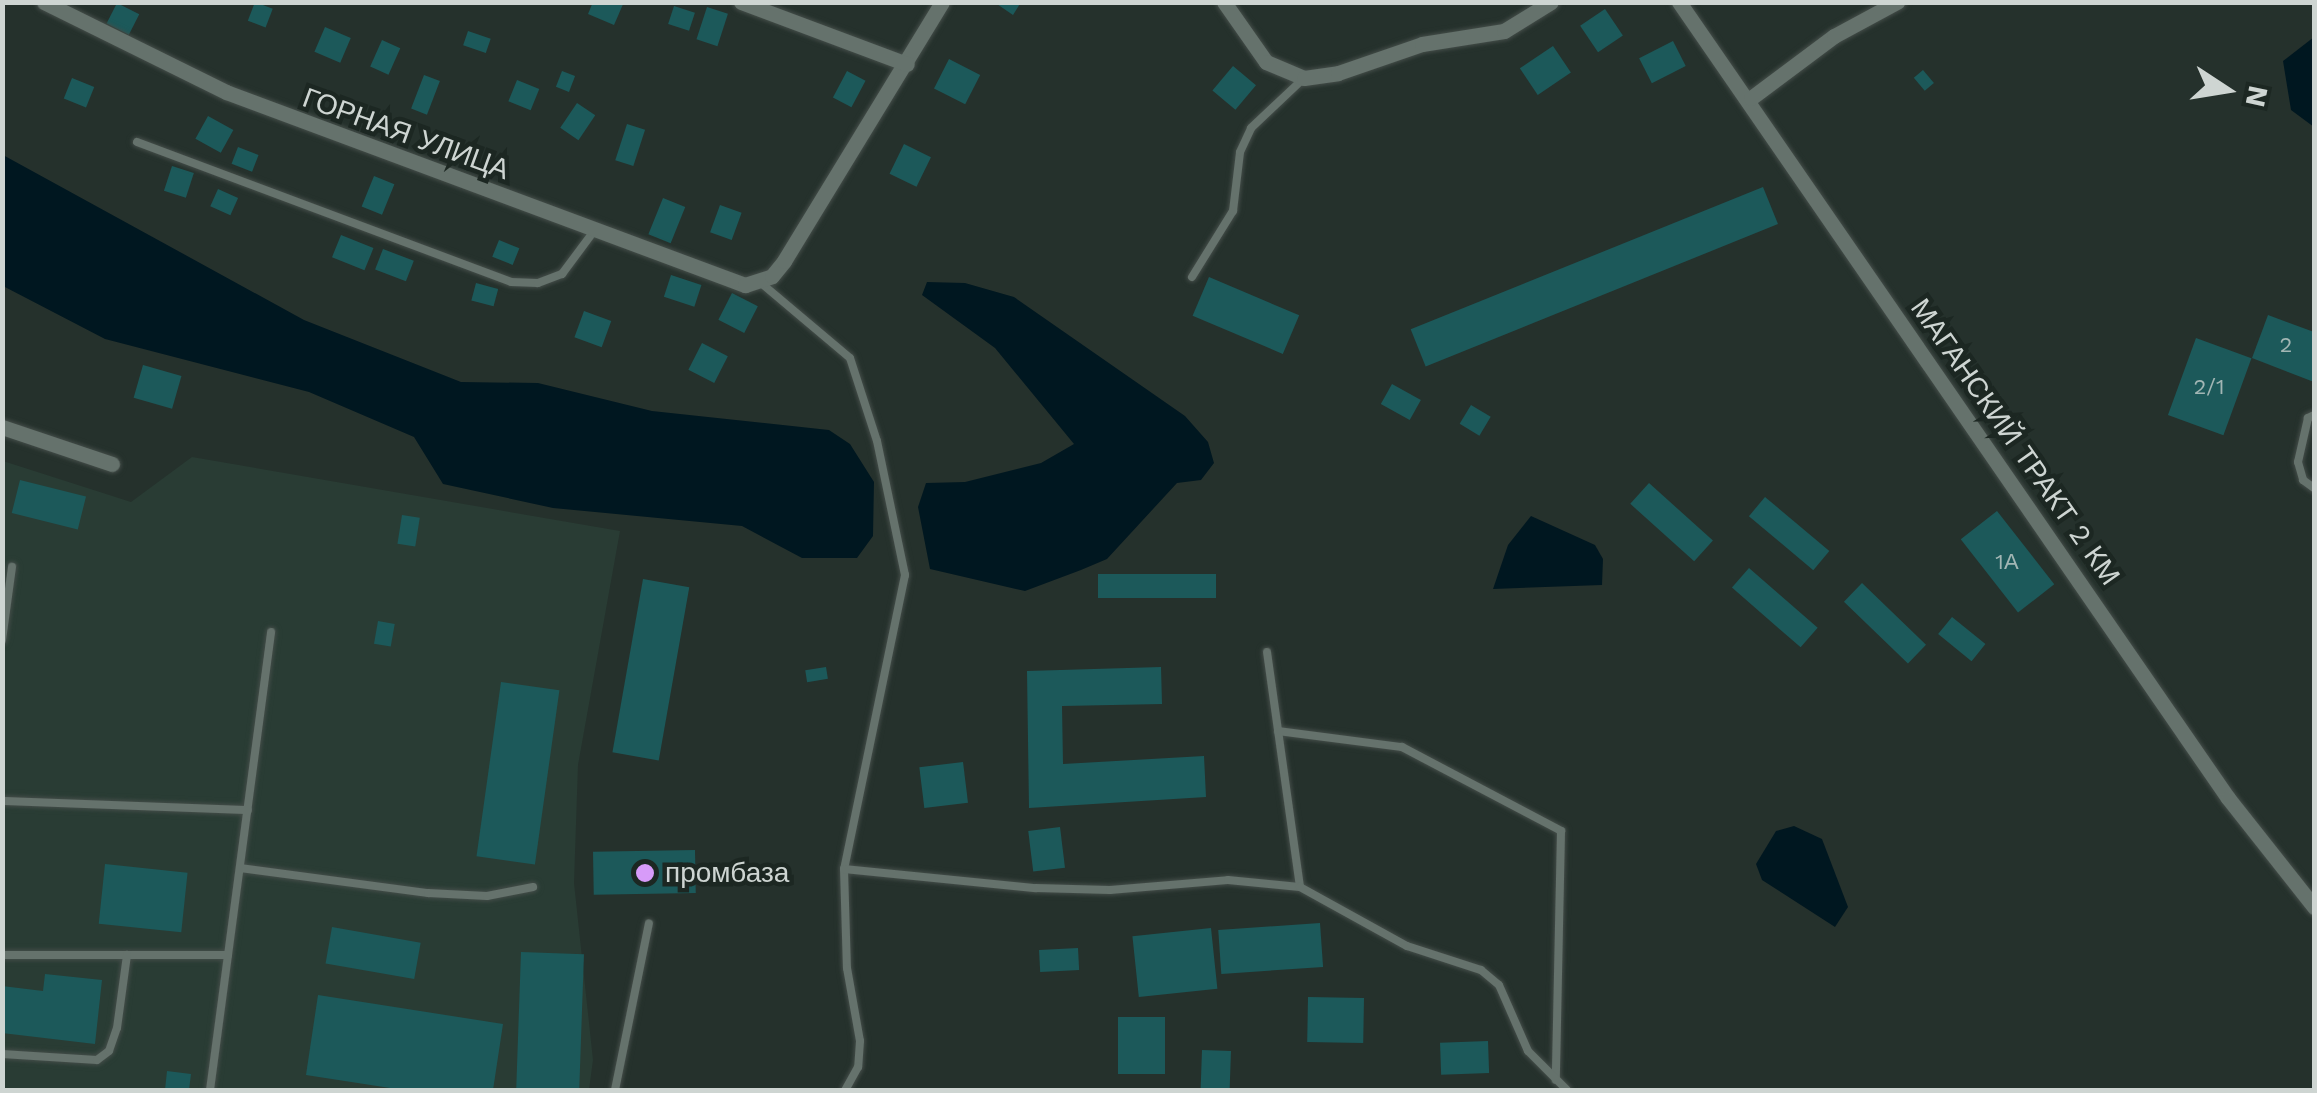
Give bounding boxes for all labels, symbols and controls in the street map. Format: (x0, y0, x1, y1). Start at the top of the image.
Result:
north arrow (2177, 40, 2277, 140)
street label: ГОРНАЯ УЛИЦА (298, 81, 514, 187)
text: N (2239, 83, 2275, 110)
street label: МАГАНСКИЙ ТРАКТ 2 КМ (1903, 292, 2127, 592)
house number: 2 (2280, 332, 2292, 358)
house number: 2/1 (2193, 374, 2225, 400)
house number: 1А (1995, 549, 2019, 575)
place label: промбаза (665, 856, 789, 890)
marker: промбаза (634, 862, 656, 884)

